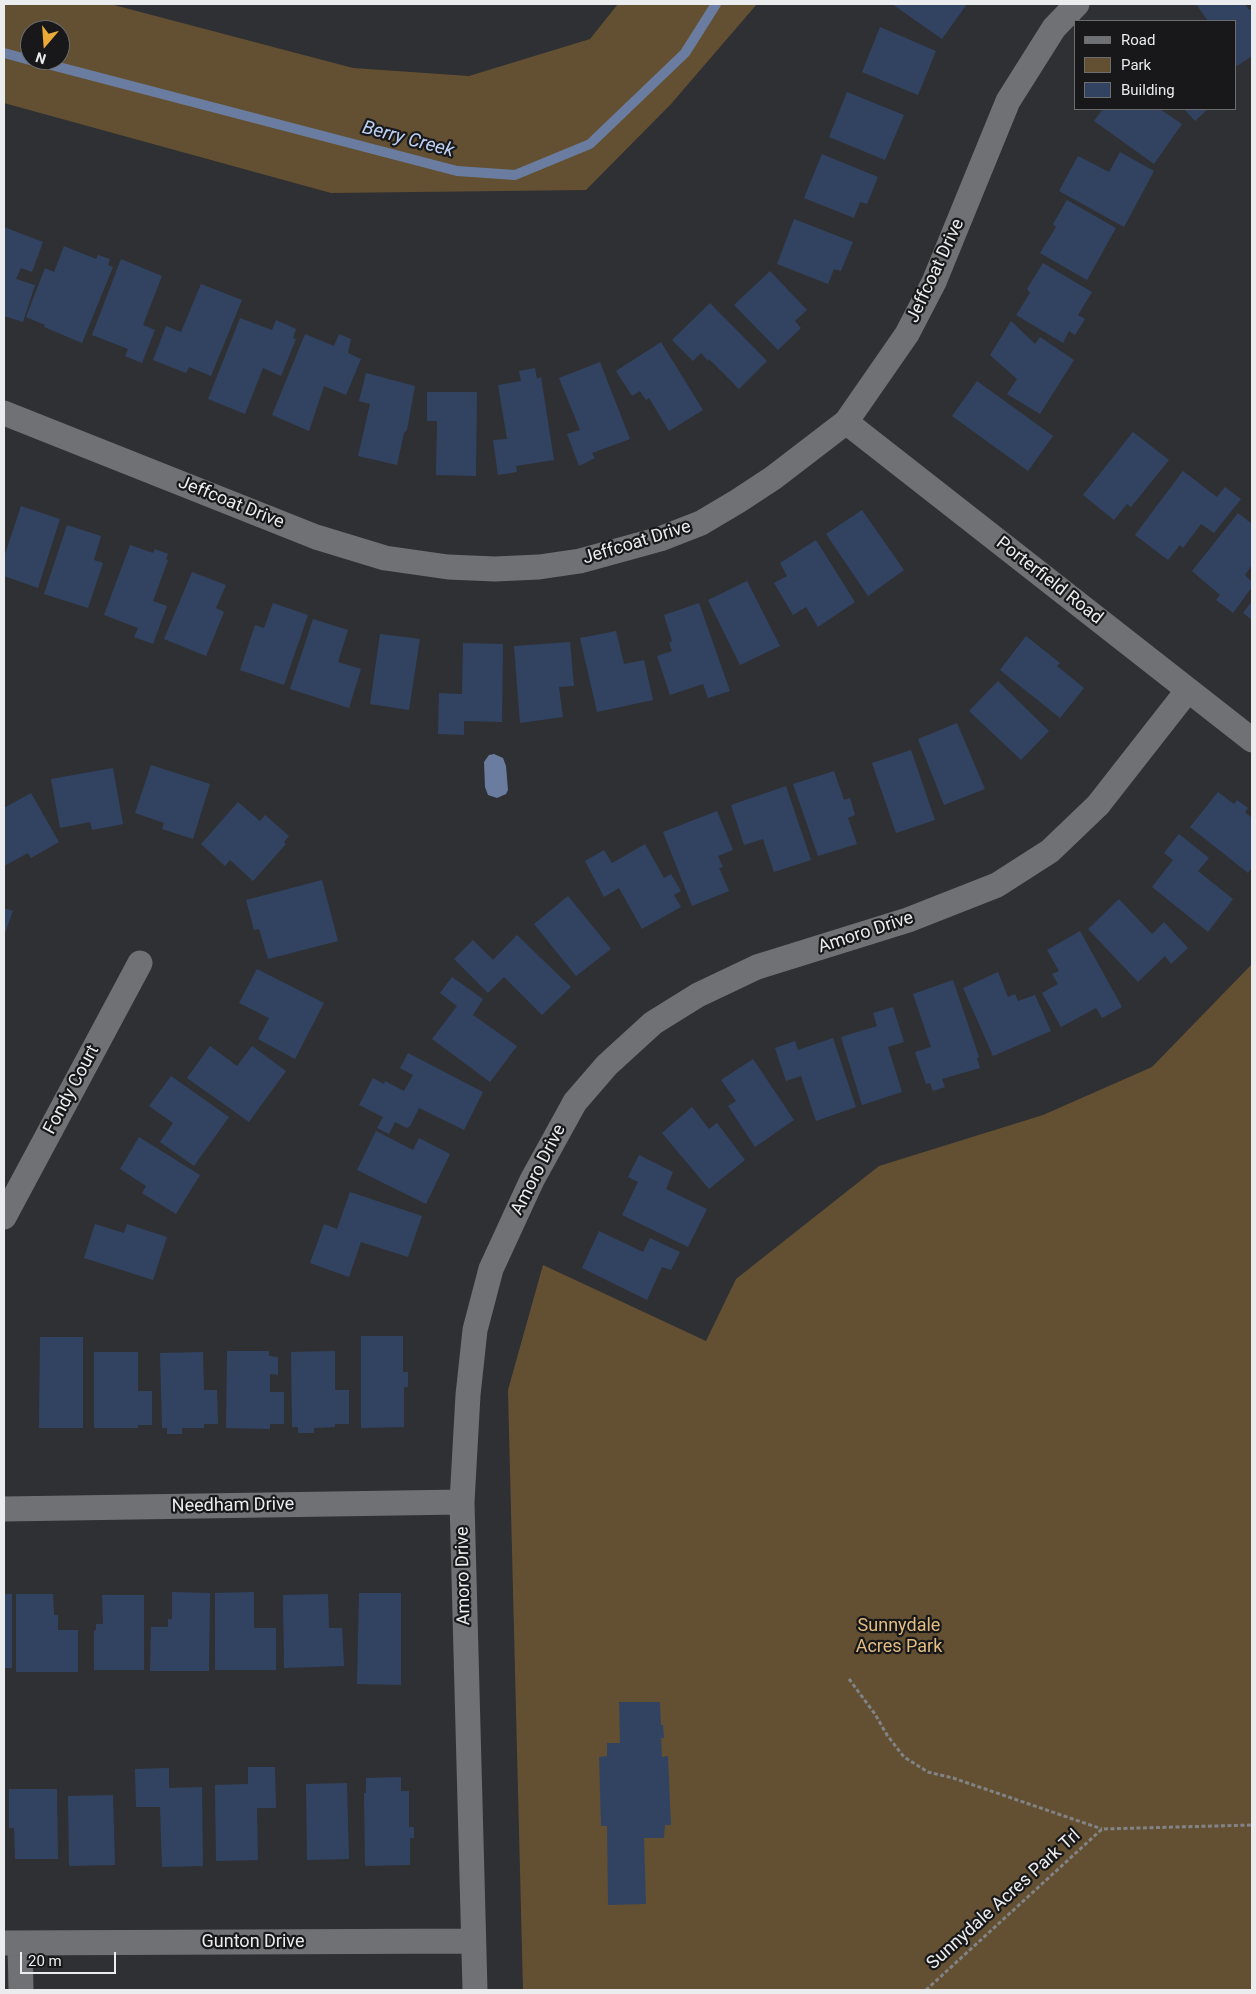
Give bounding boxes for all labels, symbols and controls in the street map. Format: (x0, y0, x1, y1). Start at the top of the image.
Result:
north arrow (20, 20, 70, 70)
legend (1074, 20, 1236, 110)
text: Road (1121, 31, 1155, 49)
text: N (34, 49, 48, 67)
text: Park (1121, 56, 1151, 74)
text: Building (1121, 81, 1175, 99)
water label: Berry Creek (360, 117, 456, 163)
street label: Jeffcoat Drive (903, 216, 969, 326)
street label: Jeffcoat Drive (175, 472, 287, 534)
street label: Jeffcoat Drive (580, 516, 694, 570)
street label: Porterfield Road (991, 533, 1107, 629)
street label: Amoro Drive (816, 907, 916, 959)
street label: Fondy Court (40, 1042, 104, 1138)
street label: Amoro Drive (507, 1121, 571, 1219)
street label: Needham Drive (172, 1494, 294, 1518)
street label: Amoro Drive (452, 1526, 476, 1626)
park label: Sunnydale Acres Park (856, 1615, 942, 1658)
street label: Sunnydale Acres Park Trl (923, 1825, 1085, 1975)
street label: Gunton Drive (202, 1931, 304, 1953)
scale bar (22, 1942, 119, 1974)
text: 20 m (28, 1952, 62, 1970)

